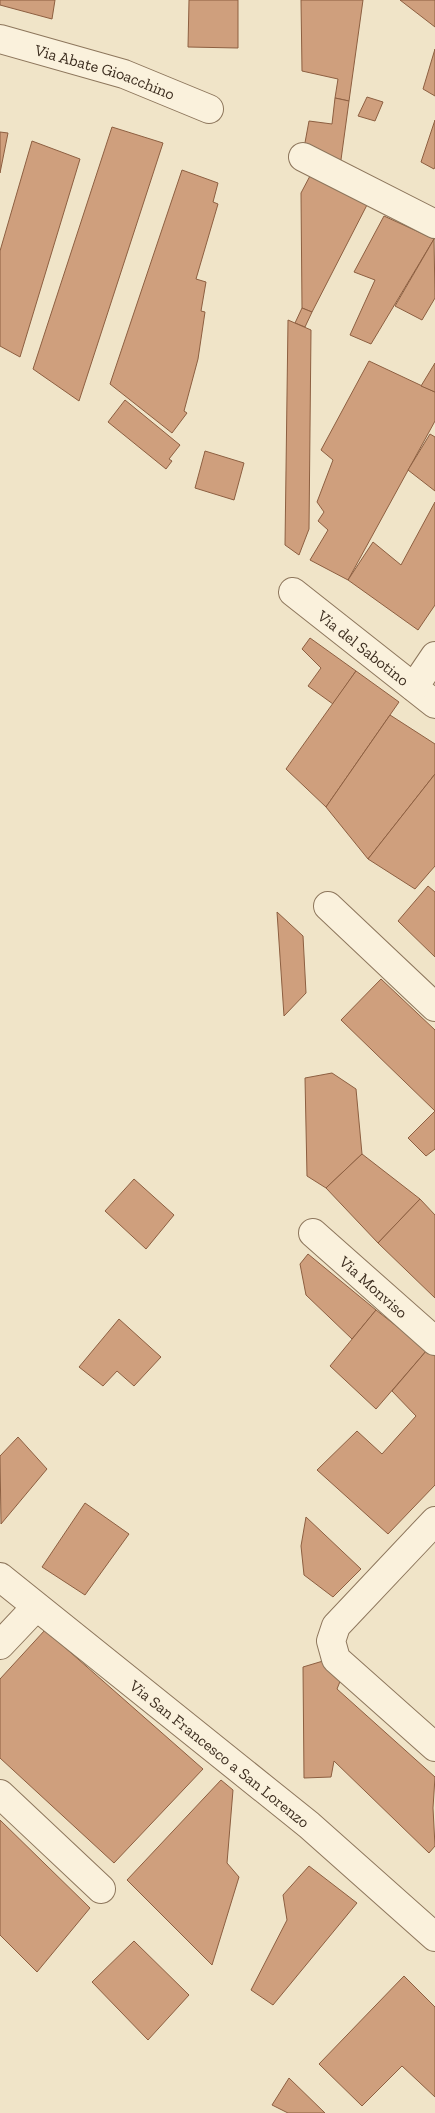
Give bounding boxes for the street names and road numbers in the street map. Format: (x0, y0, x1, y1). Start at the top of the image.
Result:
street label: Via Abate Gioacchino (32, 40, 178, 104)
street label: Via del Sabotino (313, 606, 413, 690)
street label: Via Monviso (335, 1251, 411, 1322)
street label: Via San Francesco a San Lorenzo (125, 1675, 313, 1832)

